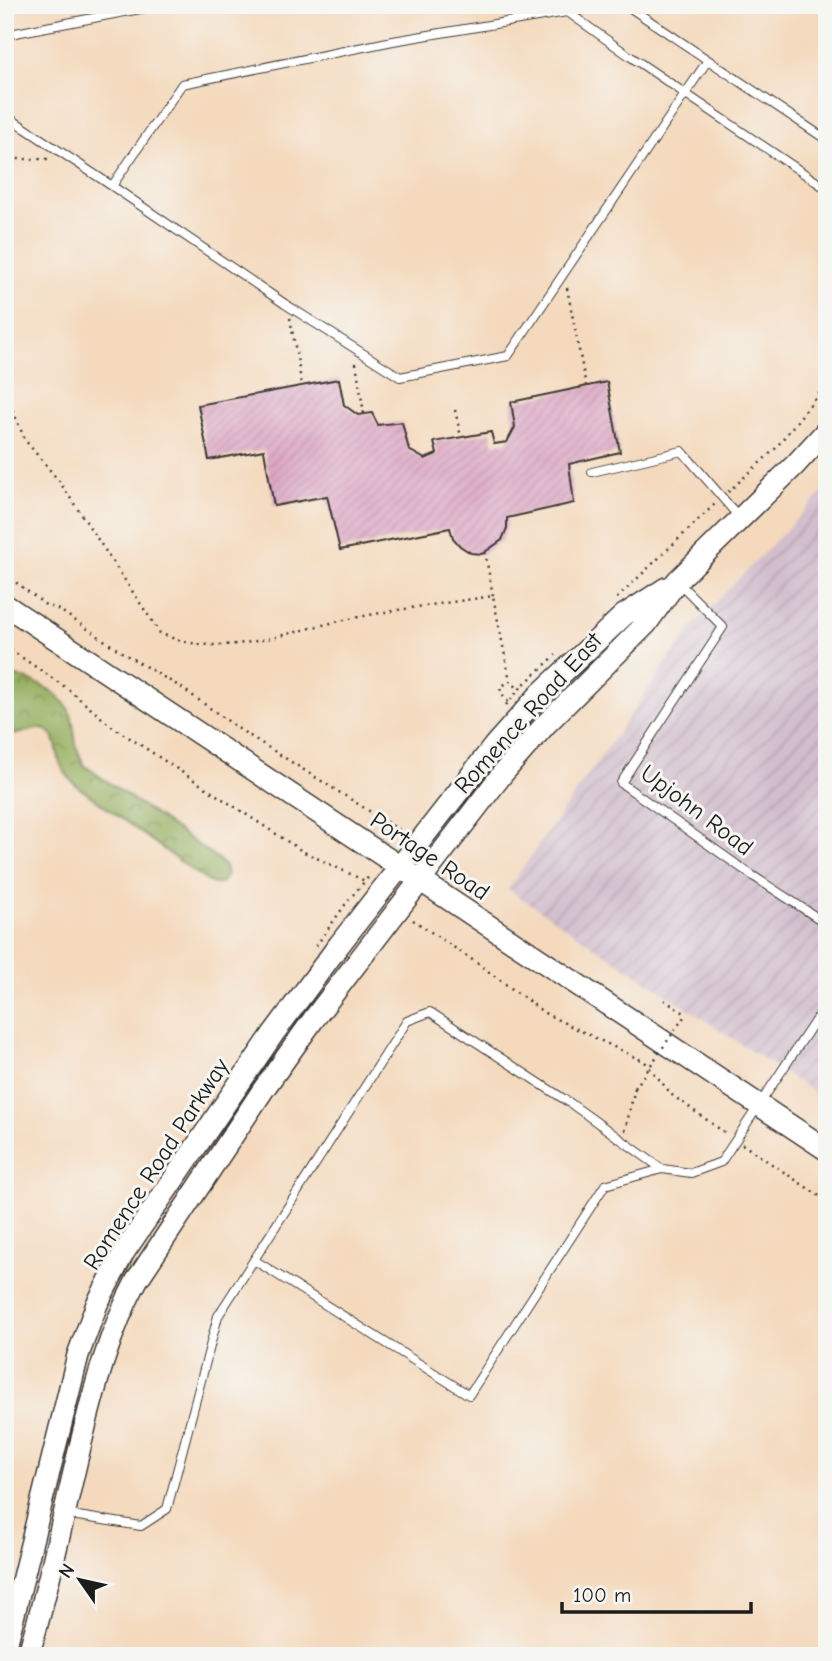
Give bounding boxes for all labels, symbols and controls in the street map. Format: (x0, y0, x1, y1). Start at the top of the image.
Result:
street label: Romence Road East (448, 626, 608, 799)
street label: Upjohn Road (635, 759, 759, 861)
street label: Portage Road (365, 806, 495, 906)
street label: Romence Road Parkway (77, 1053, 235, 1275)
north arrow (46, 1546, 116, 1616)
text: N (54, 1560, 79, 1582)
scale bar (562, 1570, 752, 1614)
text: 100 m (573, 1583, 631, 1607)

